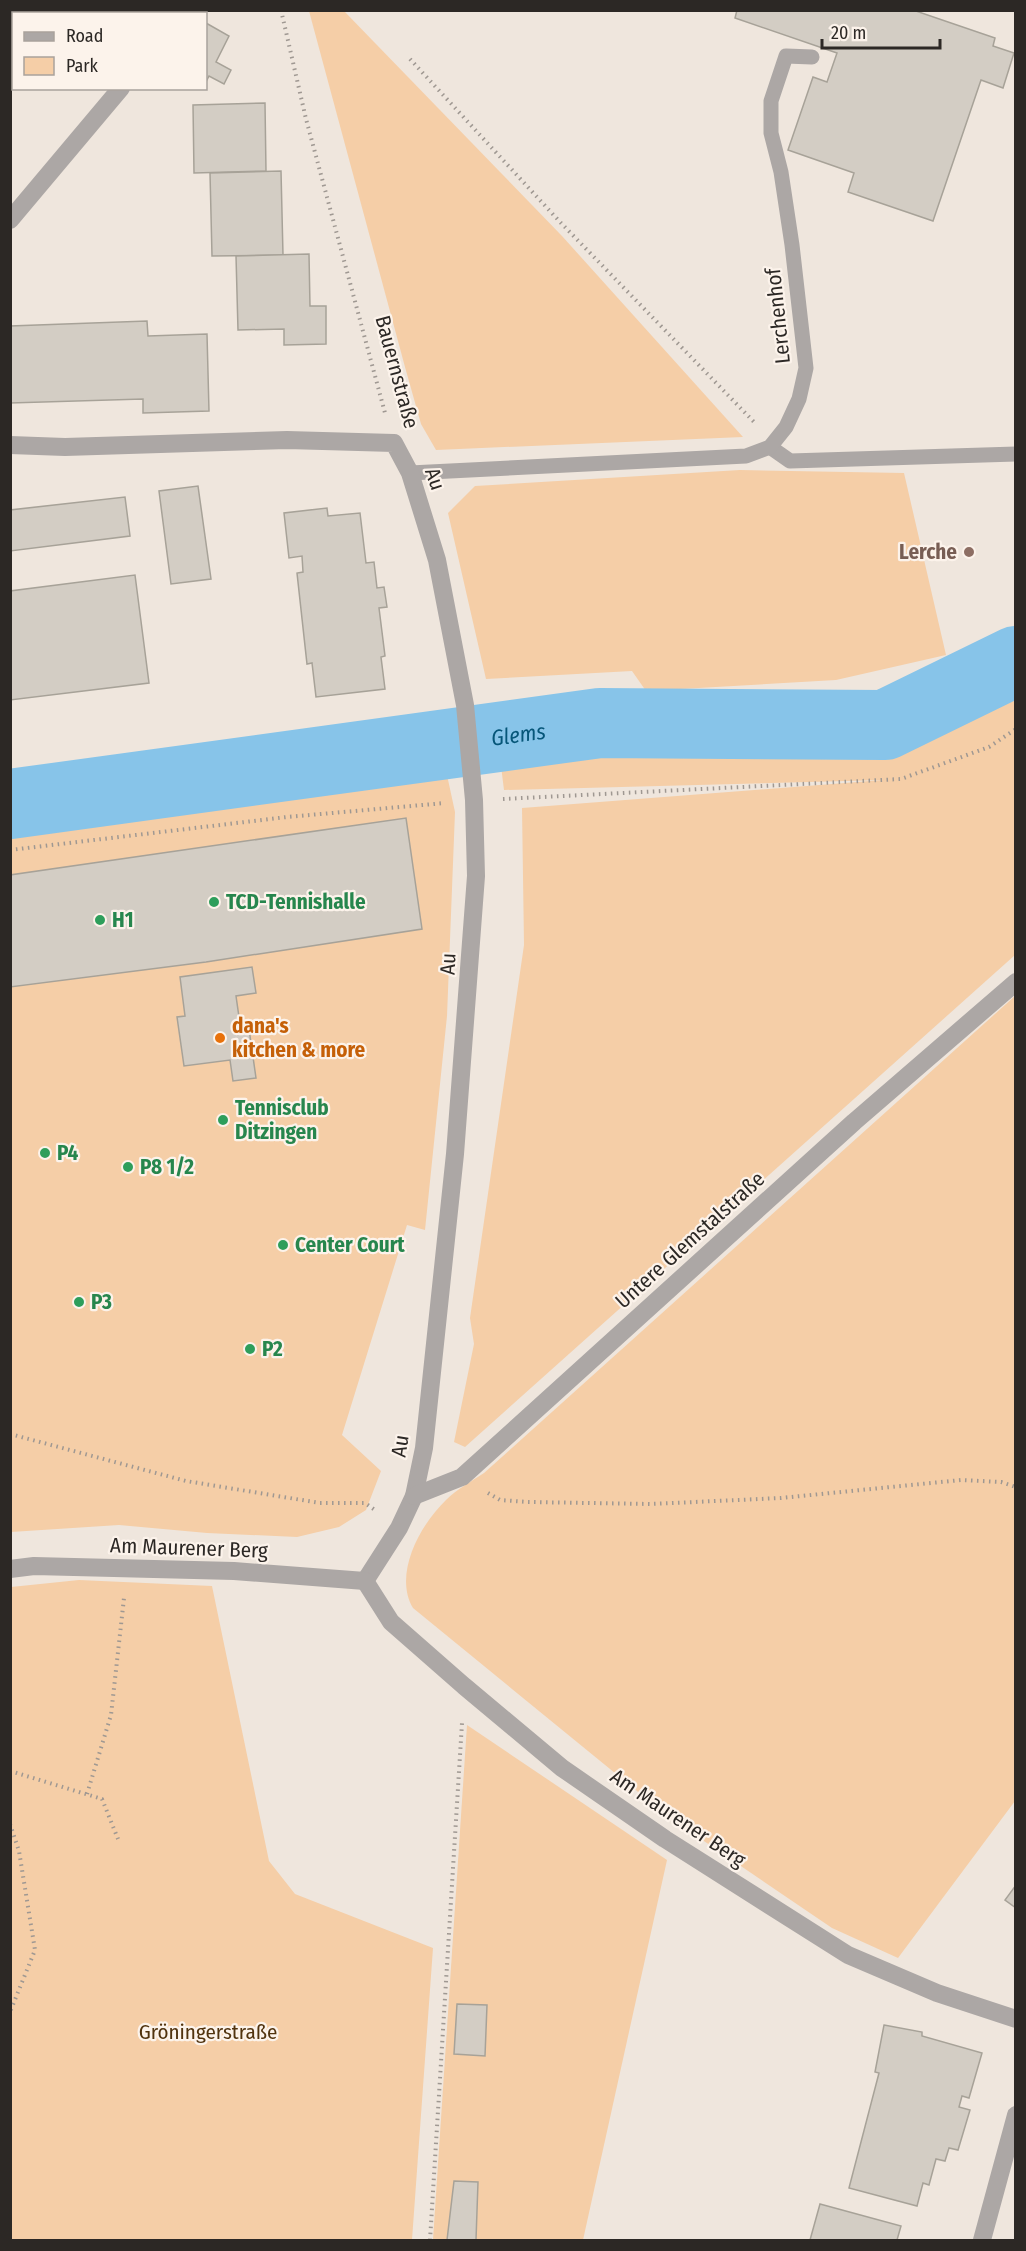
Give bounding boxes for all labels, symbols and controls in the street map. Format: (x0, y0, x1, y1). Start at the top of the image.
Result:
legend (12, 12, 207, 90)
scale bar (822, 12, 940, 50)
text: 20 m (831, 22, 866, 44)
text: Road (66, 25, 103, 47)
text: Park (66, 55, 99, 77)
street label: Lerchenhof (760, 265, 796, 365)
street label: Bauernstraße (369, 313, 425, 431)
street label: Au (419, 464, 451, 494)
place label: Lerche (899, 539, 957, 565)
marker: Lerche (962, 545, 976, 559)
water label: Glems (489, 717, 547, 751)
place label: TCD-Tennishalle (226, 889, 366, 915)
marker: TCD-Tennishalle (207, 895, 221, 909)
place label: H1 (112, 907, 134, 933)
marker: H1 (93, 913, 107, 927)
street label: Au (434, 952, 462, 976)
place label: dana's kitchen & more (232, 1013, 366, 1063)
marker: dana's kitchen & more (213, 1031, 227, 1045)
place label: Tennisclub Ditzingen (235, 1095, 329, 1145)
marker: Tennisclub Ditzingen (216, 1113, 230, 1127)
place label: P4 (57, 1140, 79, 1166)
marker: P4 (38, 1146, 52, 1160)
place label: P8 1/2 (140, 1154, 194, 1180)
marker: P8 1/2 (121, 1160, 135, 1174)
street label: Untere Glemstalstraße (610, 1166, 770, 1314)
place label: Center Court (295, 1232, 405, 1258)
marker: Center Court (276, 1238, 290, 1252)
place label: P3 (91, 1289, 112, 1315)
marker: P3 (72, 1295, 86, 1309)
place label: P2 (262, 1336, 283, 1362)
marker: P2 (243, 1342, 257, 1356)
street label: Au (385, 1433, 415, 1459)
street label: Am Maurener Berg (110, 1532, 268, 1564)
street label: Am Maurener Berg (605, 1763, 751, 1873)
park label: Gröningerstraße (139, 2019, 277, 2045)

